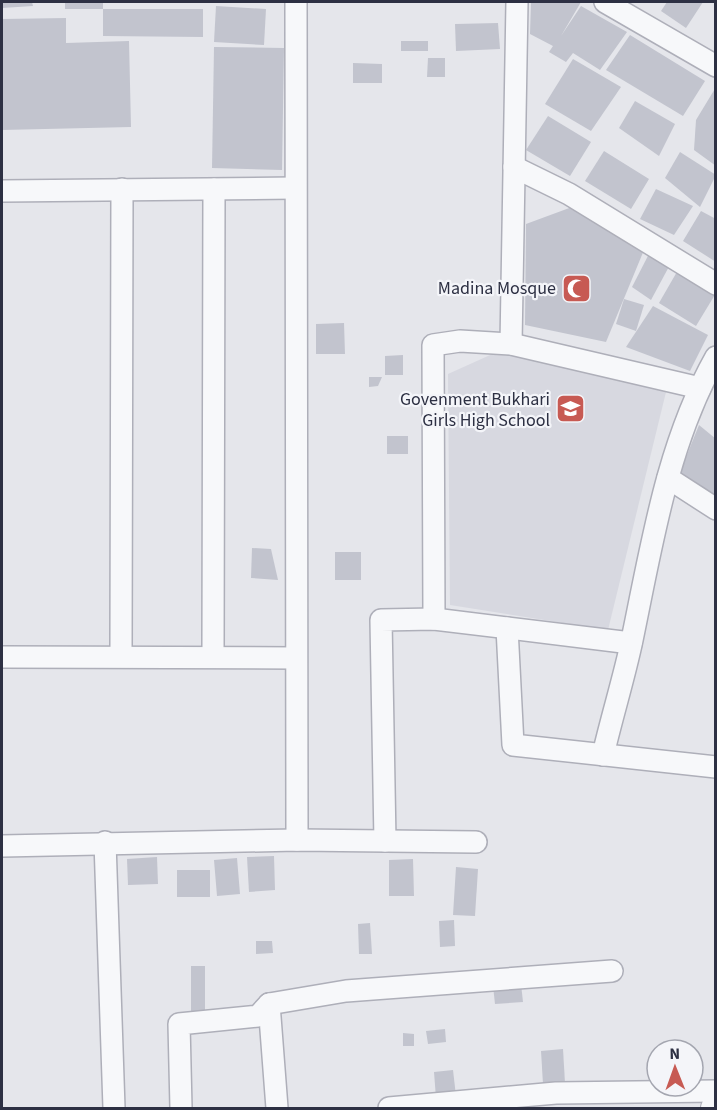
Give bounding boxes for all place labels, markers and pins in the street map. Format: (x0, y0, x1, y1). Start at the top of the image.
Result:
mosque icon: Madina Mosque (561, 272, 593, 304)
place label: Madina Mosque (438, 276, 556, 301)
place label: Govenment Bukhari Girls High School (400, 387, 550, 433)
school or university icon: Govenment Bukhari Girls High School (555, 393, 587, 425)

